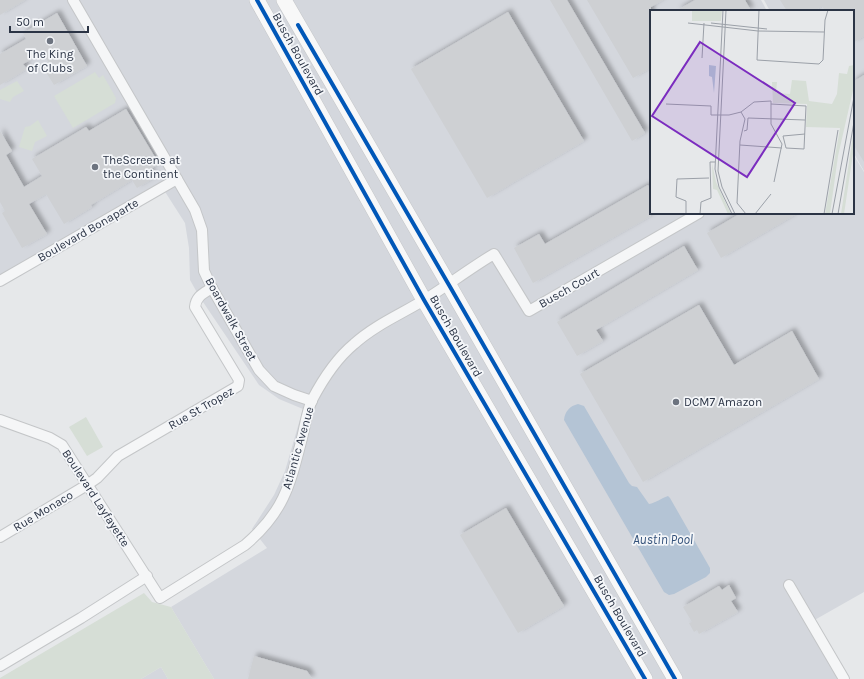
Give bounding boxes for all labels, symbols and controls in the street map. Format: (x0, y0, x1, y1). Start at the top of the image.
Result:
scale bar (10, 8, 88, 34)
street label: Busch Boulevard (270, 10, 326, 98)
inset map (650, 10, 854, 214)
text: 50 m (16, 15, 44, 29)
marker: The King of Clubs (45, 36, 55, 46)
place label: The King of Clubs (26, 47, 74, 75)
place label: TheScreens at the Continent (103, 153, 181, 181)
marker: TheScreens at the Continent (90, 162, 100, 172)
street label: Boulevard Bonaparte (35, 195, 141, 265)
street label: Busch Court (536, 265, 602, 311)
street label: Boardwalk Street (202, 275, 260, 364)
street label: Busch Boulevard (427, 293, 485, 379)
street label: Rue St Tropez (166, 383, 236, 432)
place label: DCM7 Amazon (684, 395, 762, 409)
marker: DCM7 Amazon (671, 397, 681, 407)
street label: Atlantic Avenue (280, 405, 316, 491)
street label: Boulevard Layfayette (59, 447, 133, 549)
street label: Rue Monaco (11, 488, 75, 534)
water label: Austin Pool (633, 532, 693, 547)
street label: Busch Boulevard (591, 573, 649, 659)

